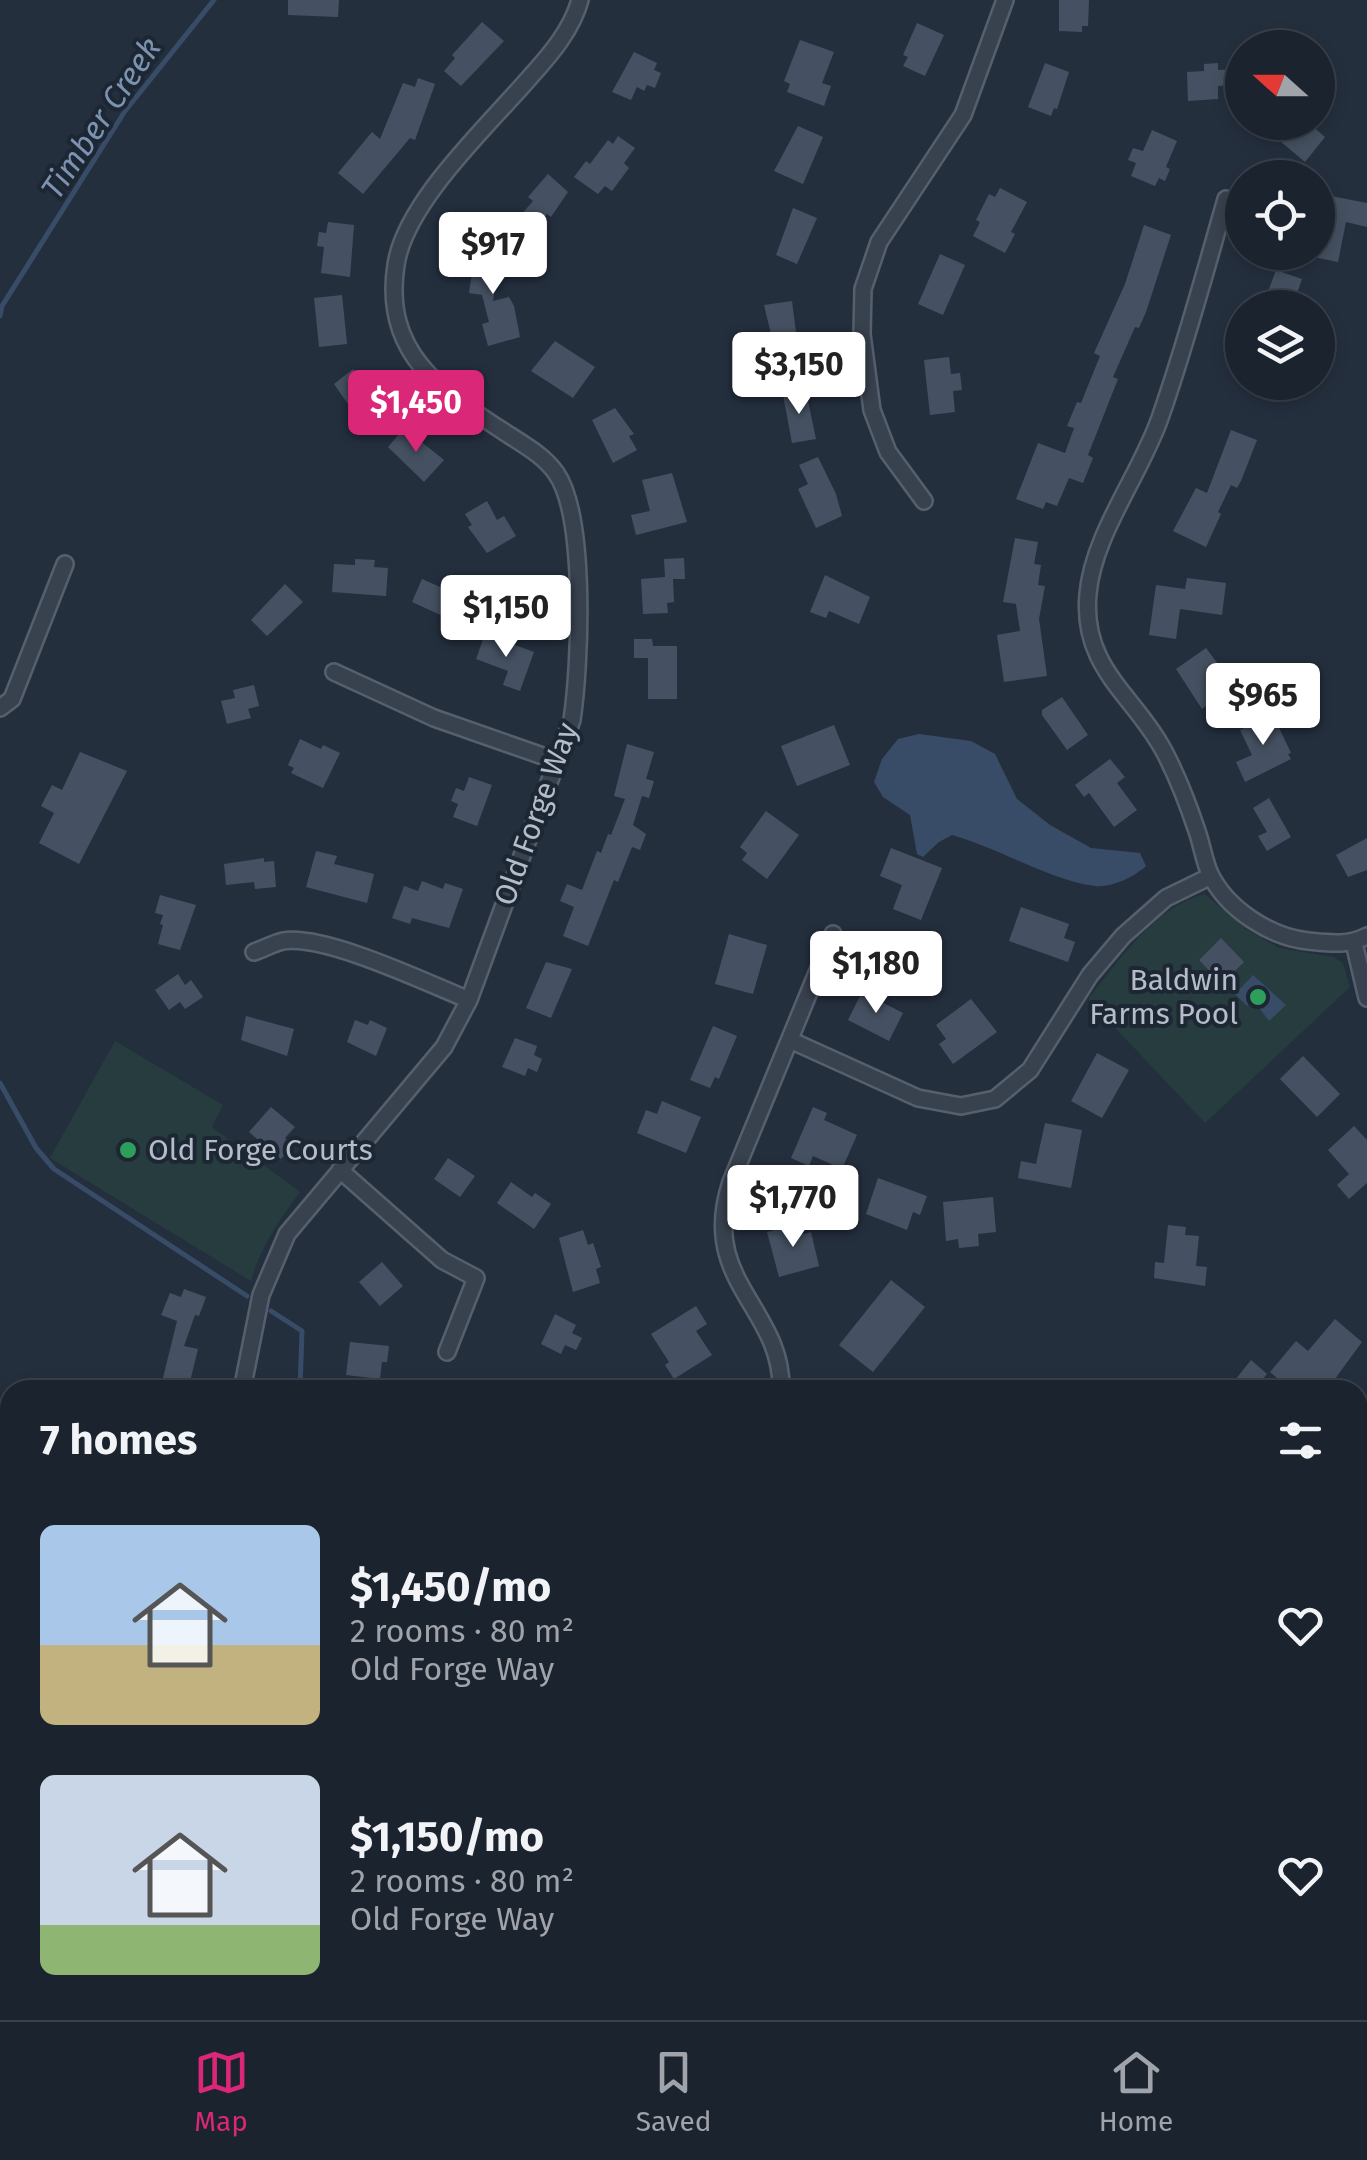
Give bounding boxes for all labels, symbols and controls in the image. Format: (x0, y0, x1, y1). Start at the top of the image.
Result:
water label: Timber Creek (33, 30, 169, 206)
north arrow (1225, 30, 1335, 140)
map controls (1225, 30, 1335, 400)
button: locate (1225, 160, 1335, 270)
pin: $917 (434, 212, 552, 297)
text: $917 (461, 225, 525, 263)
button: layers (1225, 290, 1335, 400)
pin: $3,150 (718, 332, 880, 417)
text: $3,150 (754, 345, 844, 383)
pin: $1,450 (335, 370, 497, 455)
text: $1,450 (370, 383, 462, 421)
pin: $1,150 (425, 575, 587, 660)
text: $1,150 (463, 588, 549, 626)
pin: $965 (1204, 663, 1322, 748)
text: $965 (1228, 676, 1298, 714)
street label: Old Forge Way (486, 718, 586, 910)
pin: $1,180 (795, 931, 957, 1016)
text: $1,180 (832, 944, 920, 982)
place label: Baldwin Farms Pool (1089, 962, 1238, 1032)
marker: Baldwin Farms Pool (1247, 986, 1269, 1008)
place label: Old Forge Courts (148, 1132, 373, 1168)
marker: Old Forge Courts (117, 1139, 139, 1161)
pin: $1,770 (712, 1165, 874, 1250)
text: $1,770 (749, 1178, 837, 1216)
icon: filters (1273, 1413, 1328, 1468)
text: 7 homes (40, 1415, 197, 1465)
text: $1,450/mo (350, 1562, 551, 1612)
icon: home (120, 1565, 240, 1685)
icon: heart (1273, 1598, 1328, 1653)
text: 2 rooms · 80 m² (350, 1612, 574, 1650)
text: Old Forge Way (350, 1650, 554, 1688)
text: $1,150/mo (350, 1812, 544, 1862)
icon: home (120, 1815, 240, 1935)
icon: heart (1273, 1848, 1328, 1903)
text: 2 rooms · 80 m² (350, 1862, 574, 1900)
text: Old Forge Way (350, 1900, 554, 1938)
tab: Map (194, 2045, 249, 2138)
tab: Saved (636, 2045, 712, 2138)
tab: Home (1099, 2045, 1173, 2138)

